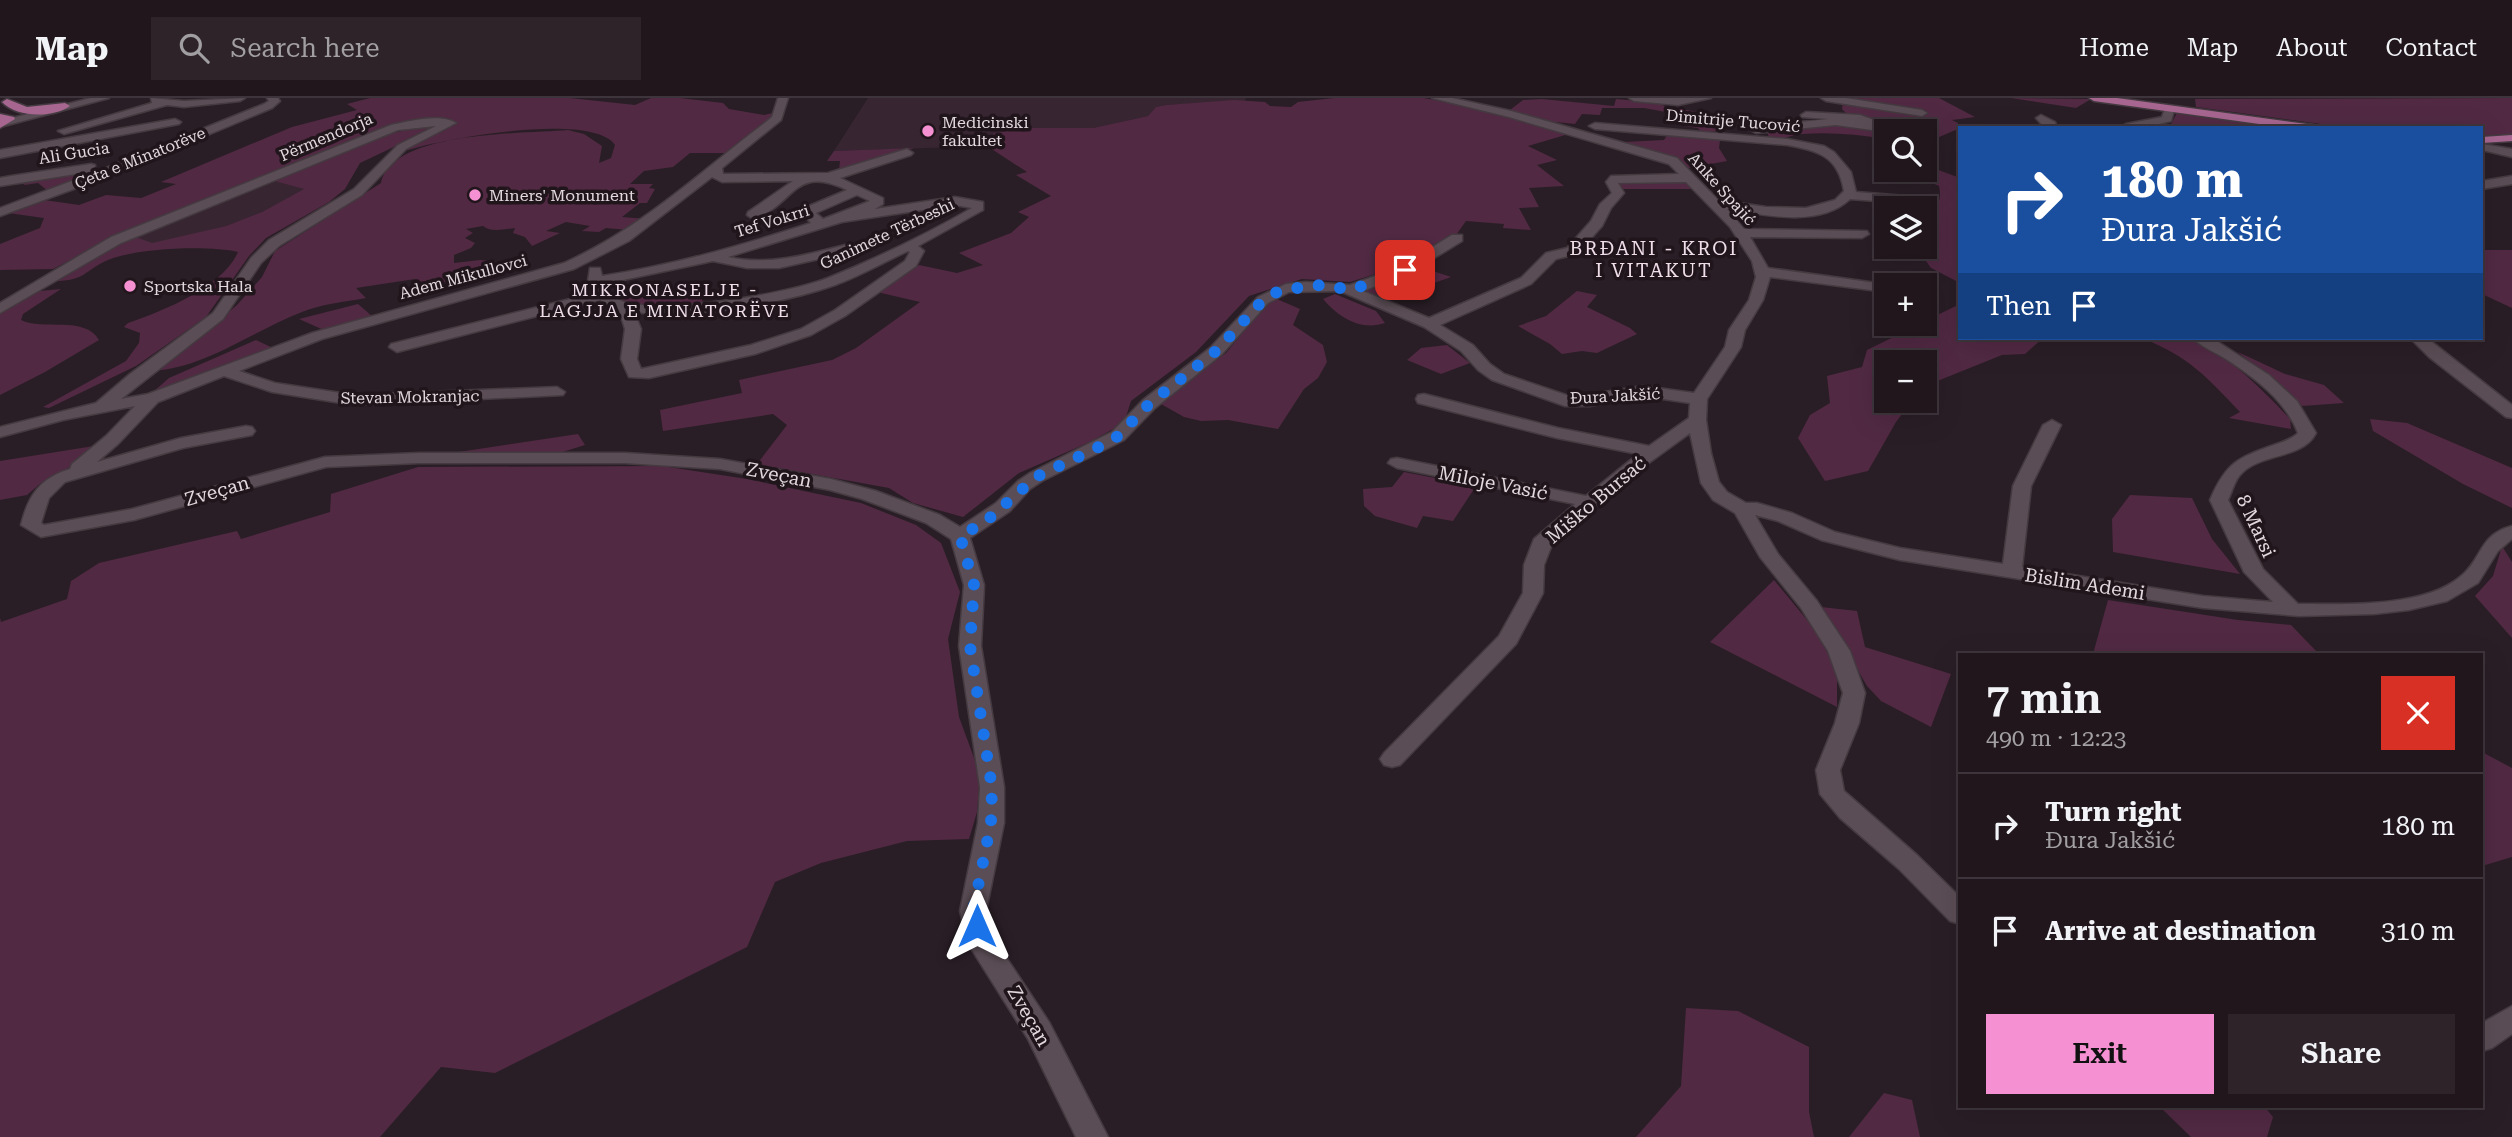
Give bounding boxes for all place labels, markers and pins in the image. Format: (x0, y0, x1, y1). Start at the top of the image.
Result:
place label: Medicinski fakultet (942, 113, 1029, 150)
marker: Medicinski fakultet (920, 123, 936, 139)
place label: Miners' Monument (489, 186, 635, 205)
marker: Miners' Monument (467, 187, 483, 203)
pin (1375, 240, 1435, 300)
place label: Sportska Hala (144, 277, 253, 296)
marker: Sportska Hala (122, 278, 138, 294)

